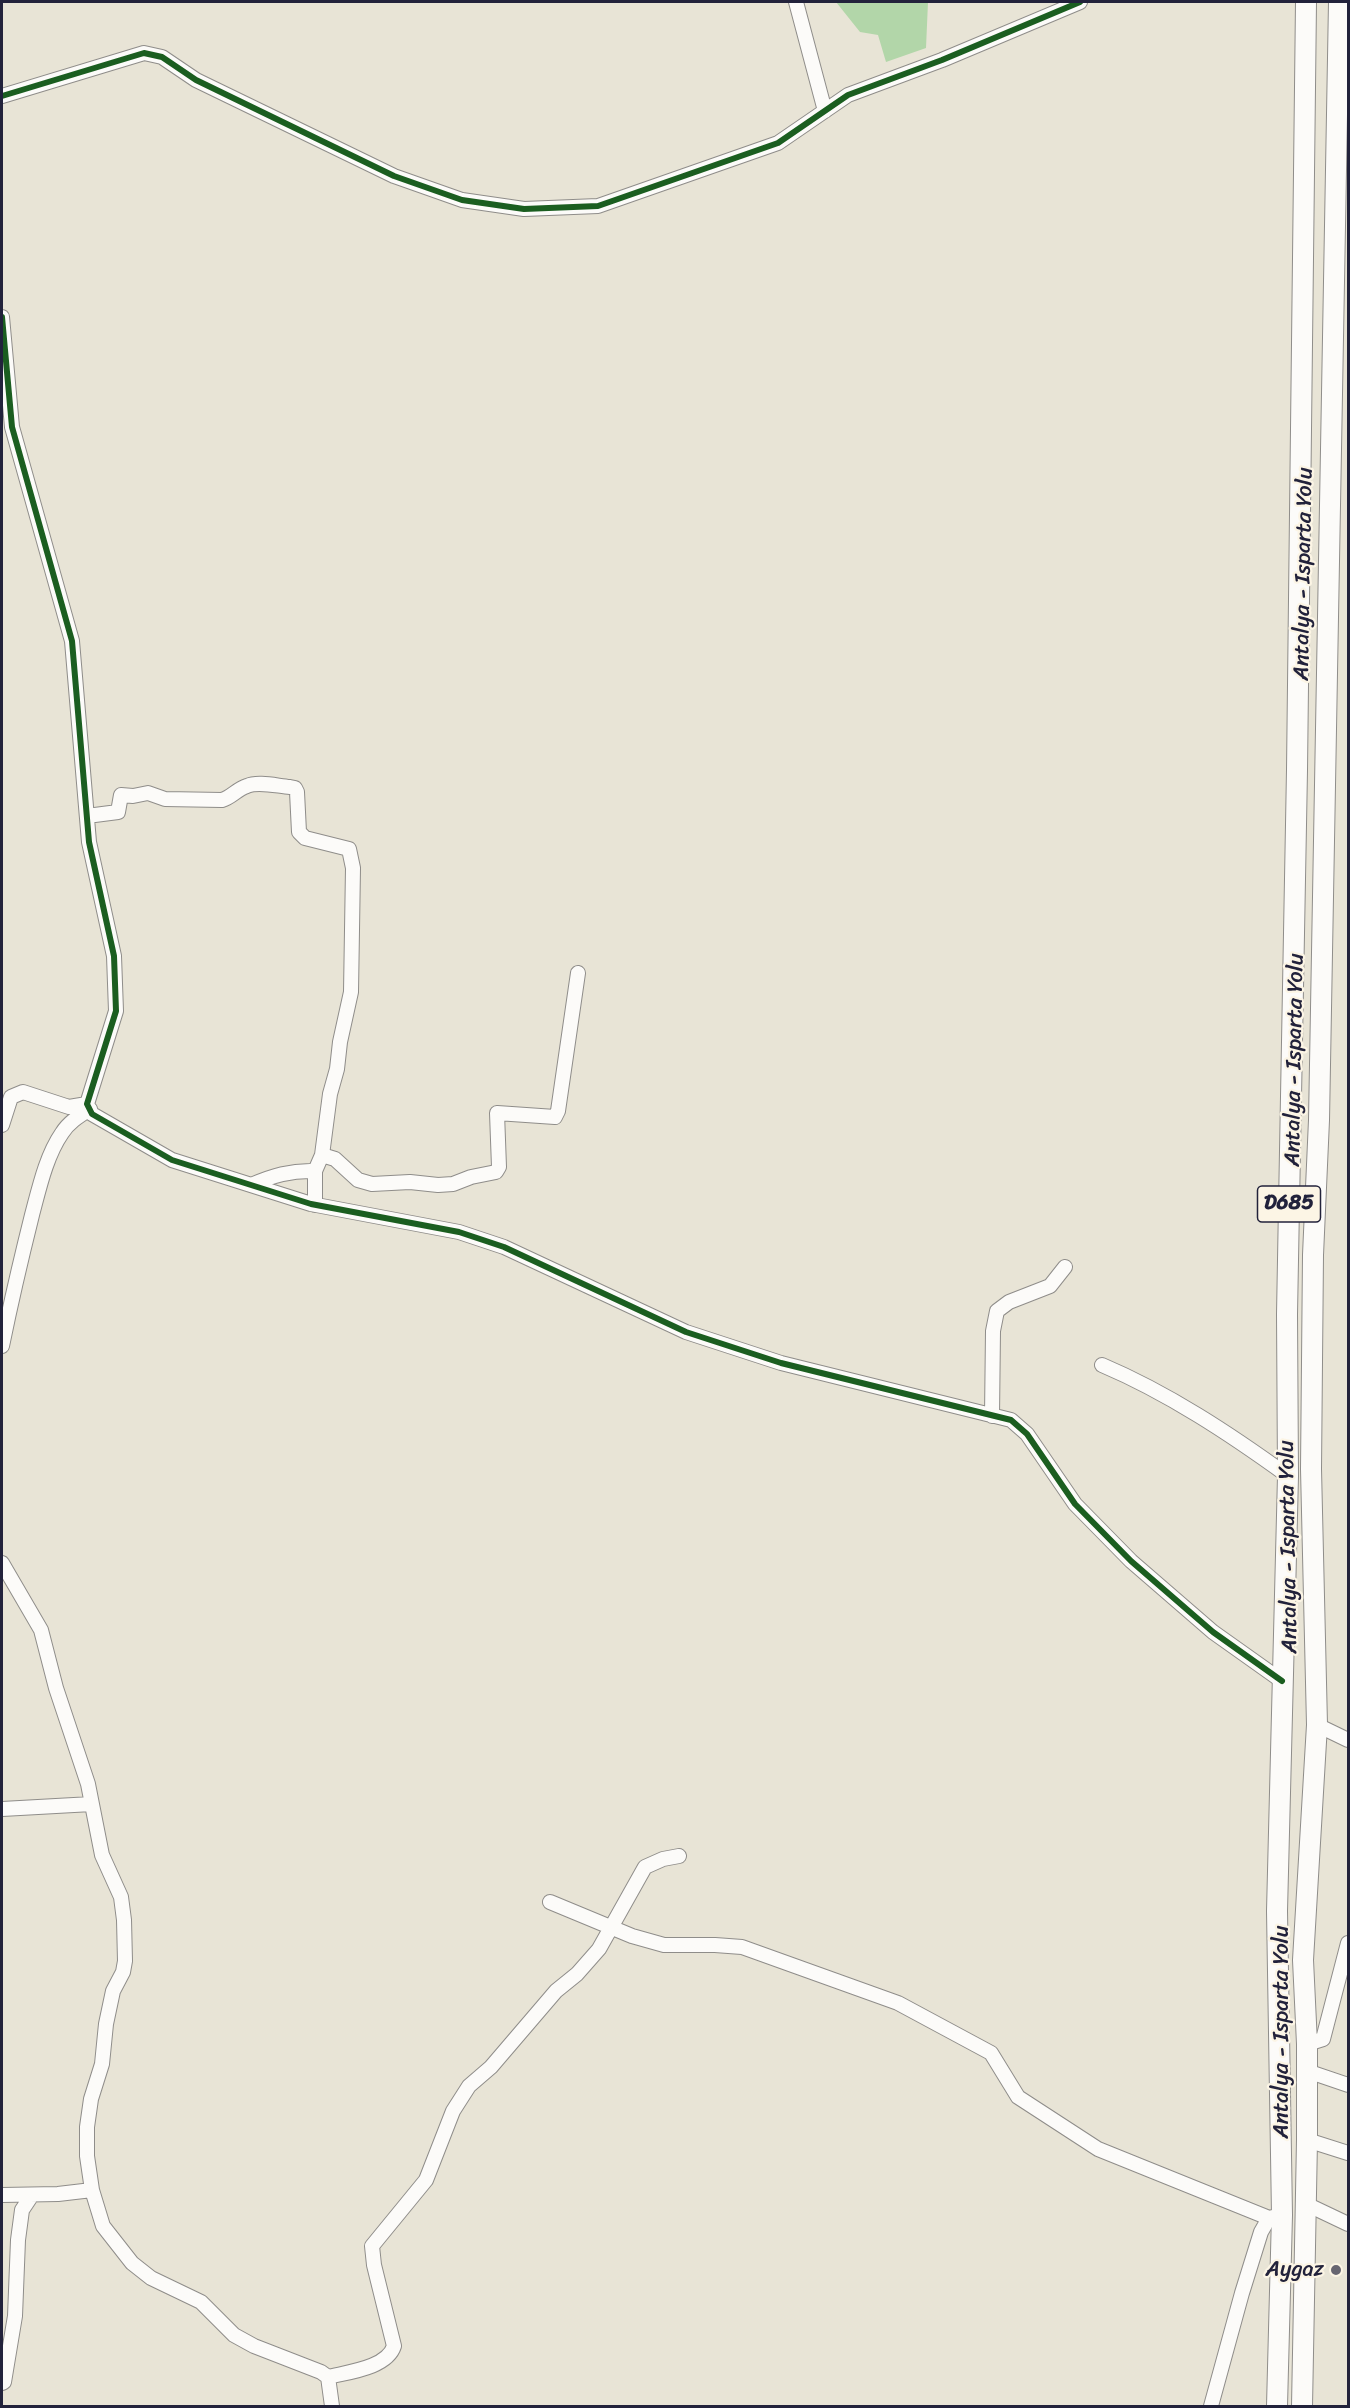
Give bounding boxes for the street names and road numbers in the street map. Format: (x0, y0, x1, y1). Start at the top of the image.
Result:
street label: Antalya - Isparta Yolu (1289, 467, 1319, 681)
street label: Antalya - Isparta Yolu (1280, 953, 1310, 1167)
road number: D685 (1258, 1186, 1320, 1222)
street label: Antalya - Isparta Yolu (1274, 1440, 1304, 1654)
street label: Antalya - Isparta Yolu (1269, 1925, 1295, 2139)

